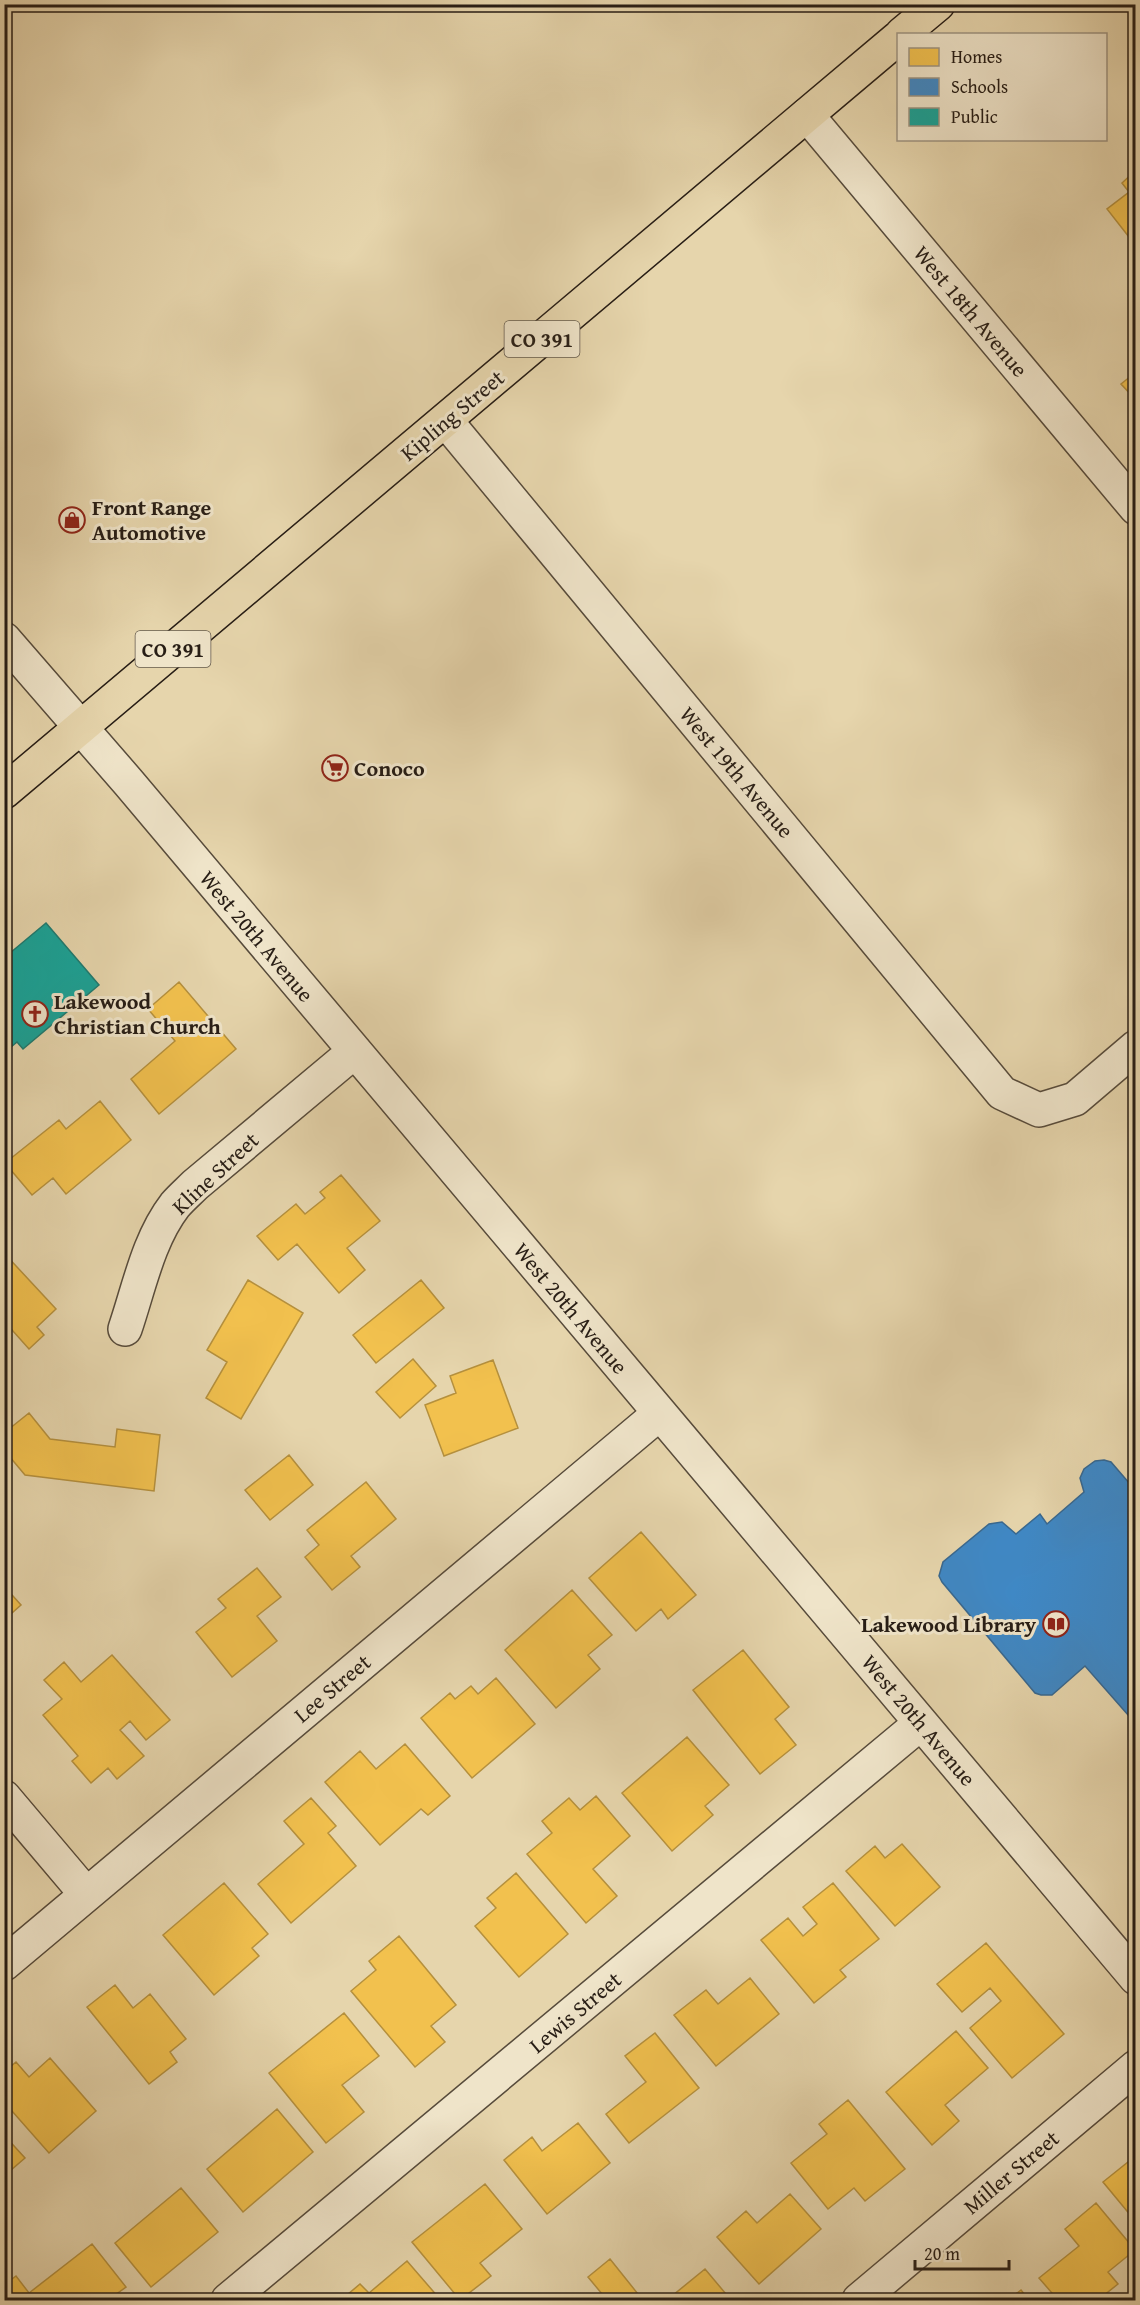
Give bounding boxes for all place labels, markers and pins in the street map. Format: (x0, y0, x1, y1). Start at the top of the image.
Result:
place label: Front Range Automotive (92, 491, 212, 548)
shop icon: Front Range Automotive (57, 505, 87, 535)
place label: Conoco (354, 752, 425, 784)
supermarket icon: Conoco (320, 753, 350, 783)
place label: Lakewood Christian Church (54, 985, 221, 1042)
church icon: Lakewood Christian Church (20, 999, 50, 1029)
place label: Lakewood Library (861, 1608, 1037, 1640)
library icon: Lakewood Library (1041, 1609, 1071, 1639)

